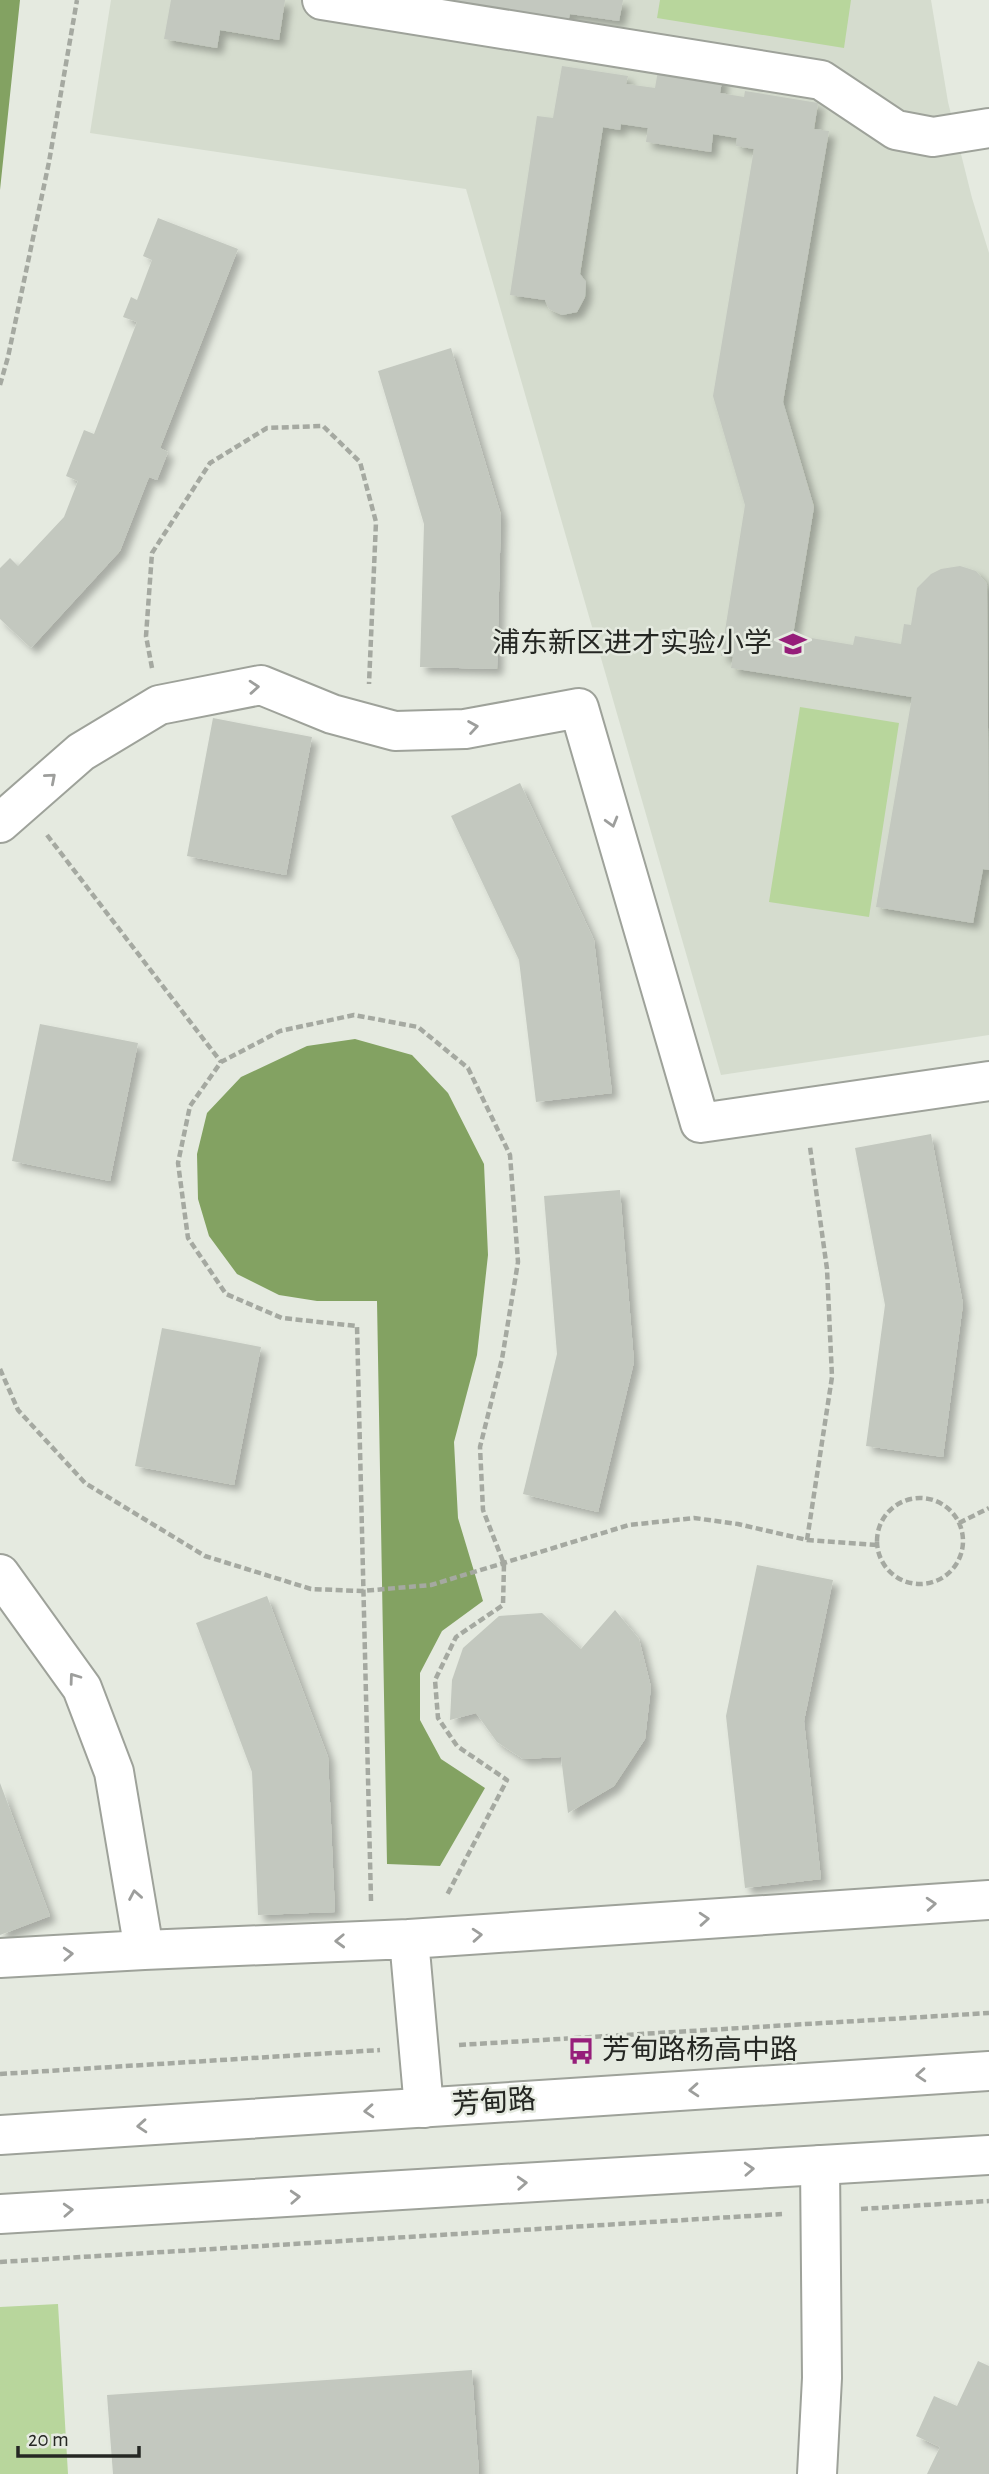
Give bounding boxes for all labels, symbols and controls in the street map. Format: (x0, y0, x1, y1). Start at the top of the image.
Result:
place label: 浦东新区进才实验小学 (492, 628, 772, 658)
school or university icon: 浦东新区进才实验小学 (778, 629, 808, 659)
one-way arrow (248, 680, 259, 695)
one-way arrow (467, 720, 479, 735)
one-way arrow (43, 774, 56, 786)
one-way arrow (604, 816, 619, 828)
one-way arrow (70, 1673, 82, 1686)
one-way arrow (128, 1889, 143, 1901)
one-way arrow (925, 1897, 936, 1912)
one-way arrow (698, 1912, 709, 1927)
one-way arrow (471, 1927, 482, 1942)
one-way arrow (335, 1934, 346, 1949)
one-way arrow (63, 1947, 74, 1962)
place label: 芳甸路杨高中路 (602, 2035, 798, 2065)
bus stop icon: 芳甸路杨高中路 (566, 2036, 596, 2066)
one-way arrow (915, 2067, 926, 2082)
one-way arrow (688, 2082, 699, 2097)
street label: 芳甸路 (451, 2084, 537, 2120)
one-way arrow (363, 2103, 374, 2118)
one-way arrow (136, 2118, 147, 2133)
one-way arrow (744, 2162, 755, 2177)
one-way arrow (517, 2176, 528, 2191)
one-way arrow (290, 2189, 301, 2204)
one-way arrow (63, 2203, 74, 2218)
scale bar (18, 2414, 138, 2458)
text: 20 m (28, 2429, 69, 2450)

